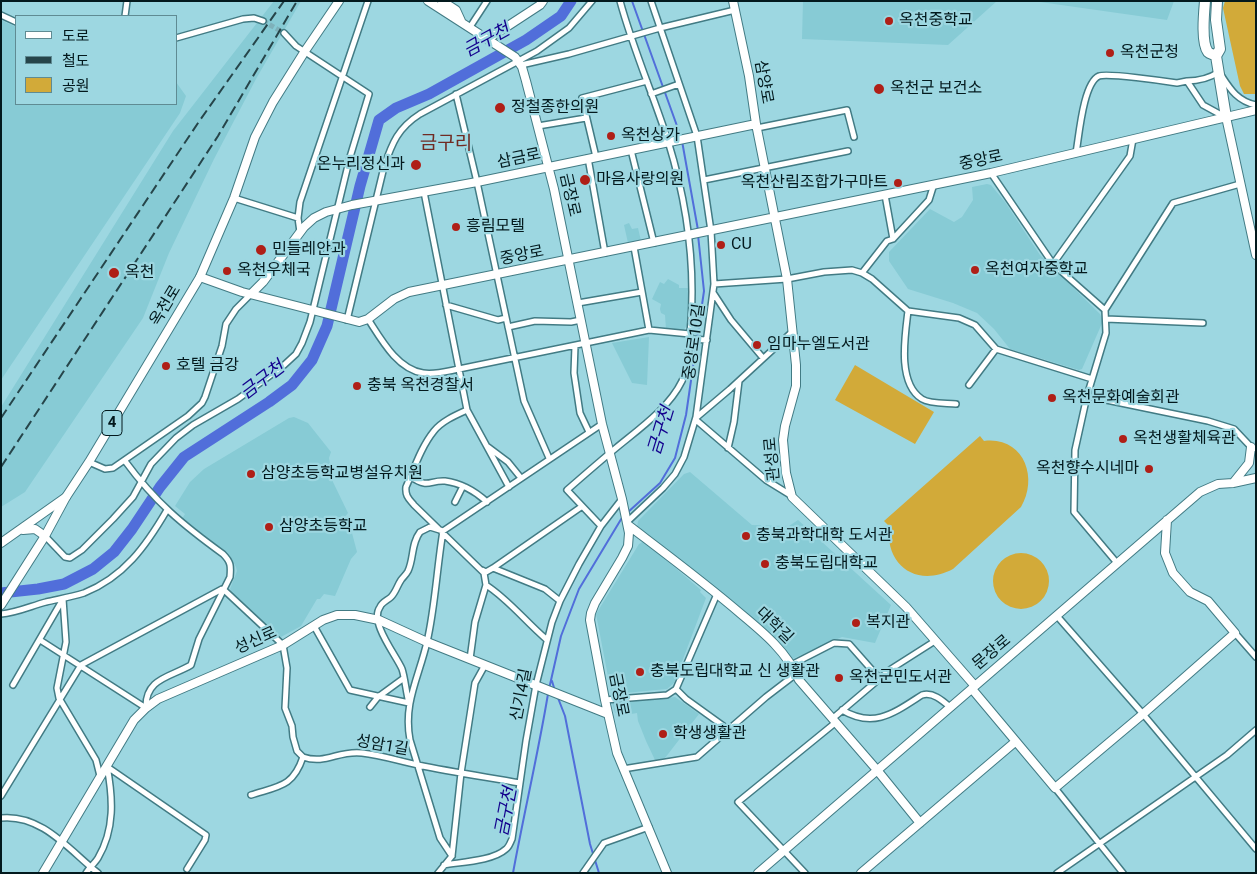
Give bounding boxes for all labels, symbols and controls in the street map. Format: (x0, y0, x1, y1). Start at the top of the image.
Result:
place label: 옥천중학교 (899, 11, 973, 31)
legend (15, 15, 178, 105)
marker: 옥천중학교 (883, 15, 895, 27)
water label: 금구천 (460, 20, 514, 62)
text: 도로 (62, 27, 90, 45)
place label: 옥천군청 (1120, 43, 1179, 63)
marker: 옥천군청 (1104, 47, 1116, 59)
text: 철도 (62, 52, 90, 70)
street label: 삼양로 (750, 59, 776, 105)
text: 공원 (62, 77, 90, 95)
place label: 옥천군 보건소 (890, 79, 982, 99)
marker: 옥천군 보건소 (872, 82, 886, 96)
place label: 정철종한의원 (511, 98, 599, 118)
marker: 정철종한의원 (493, 101, 507, 115)
place label: 옥천상가 (621, 126, 680, 146)
marker: 옥천상가 (605, 130, 617, 142)
district label: 금구리 (420, 133, 472, 155)
street label: 삼금로 (495, 145, 543, 173)
street label: 중앙로 (957, 147, 1005, 175)
place label: 온누리정신과 (317, 155, 405, 175)
marker: 온누리정신과 (409, 158, 423, 172)
place label: 마음사랑의원 (596, 170, 684, 190)
street label: 금장로 (555, 171, 583, 219)
marker: 마음사랑의원 (578, 173, 592, 187)
place label: 옥천산림조합가구마트 (741, 173, 888, 193)
marker: 옥천산림조합가구마트 (892, 177, 904, 189)
place label: 흥림모텔 (466, 217, 525, 237)
marker: 흥림모텔 (450, 221, 462, 233)
place label: CU (731, 235, 752, 255)
marker: CU (715, 239, 727, 251)
place label: 민들레안과 (272, 240, 346, 260)
street label: 중앙로 (498, 242, 546, 270)
marker: 민들레안과 (254, 243, 268, 257)
place label: 옥천여자중학교 (985, 260, 1088, 280)
place label: 옥천우체국 (237, 261, 311, 281)
place label: 옥천 (125, 263, 154, 283)
marker: 옥천여자중학교 (969, 264, 981, 276)
marker: 옥천우체국 (221, 265, 233, 277)
marker: 옥천 (107, 266, 121, 280)
street label: 옥천로 (146, 282, 186, 330)
street label: 중앙로10길 (680, 303, 710, 381)
place label: 임마누엘도서관 (767, 335, 870, 355)
marker: 임마누엘도서관 (751, 339, 763, 351)
place label: 호텔 금강 (176, 356, 239, 376)
water label: 금구천 (237, 357, 289, 405)
marker: 호텔 금강 (160, 360, 172, 372)
place label: 충북 옥천경찰서 (367, 376, 474, 396)
marker: 충북 옥천경찰서 (351, 380, 363, 392)
place label: 옥천문화예술회관 (1062, 388, 1180, 408)
marker: 옥천문화예술회관 (1046, 392, 1058, 404)
water label: 금구천 (644, 404, 680, 458)
road number: 4 (102, 410, 122, 436)
place label: 옥천생활체육관 (1133, 429, 1236, 449)
marker: 옥천생활체육관 (1117, 433, 1129, 445)
street label: 관성로 (762, 436, 784, 482)
place label: 옥천향수시네마 (1036, 459, 1139, 479)
marker: 옥천향수시네마 (1143, 463, 1155, 475)
place label: 삼양초등학교병설유치원 (261, 464, 423, 484)
marker: 삼양초등학교병설유치원 (245, 468, 257, 480)
place label: 삼양초등학교 (279, 517, 367, 537)
marker: 삼양초등학교 (263, 521, 275, 533)
place label: 충북과학대학 도서관 (756, 526, 892, 546)
marker: 충북과학대학 도서관 (740, 530, 752, 542)
place label: 충북도립대학교 (775, 554, 878, 574)
marker: 충북도립대학교 (759, 558, 771, 570)
street label: 대학길 (751, 604, 797, 648)
place label: 복지관 (866, 613, 910, 633)
marker: 복지관 (850, 617, 862, 629)
street label: 성신로 (232, 623, 280, 659)
street label: 문장로 (969, 631, 1015, 675)
place label: 충북도립대학교 신 생활관 (650, 662, 820, 682)
marker: 충북도립대학교 신 생활관 (634, 666, 646, 678)
street label: 신기4길 (508, 667, 536, 723)
place label: 옥천군민도서관 (849, 668, 952, 688)
street label: 금장로 (604, 671, 632, 719)
marker: 옥천군민도서관 (833, 672, 845, 684)
place label: 학생생활관 (673, 724, 747, 744)
marker: 학생생활관 (657, 728, 669, 740)
street label: 성암1길 (354, 732, 410, 760)
water label: 금구천 (492, 786, 522, 838)

